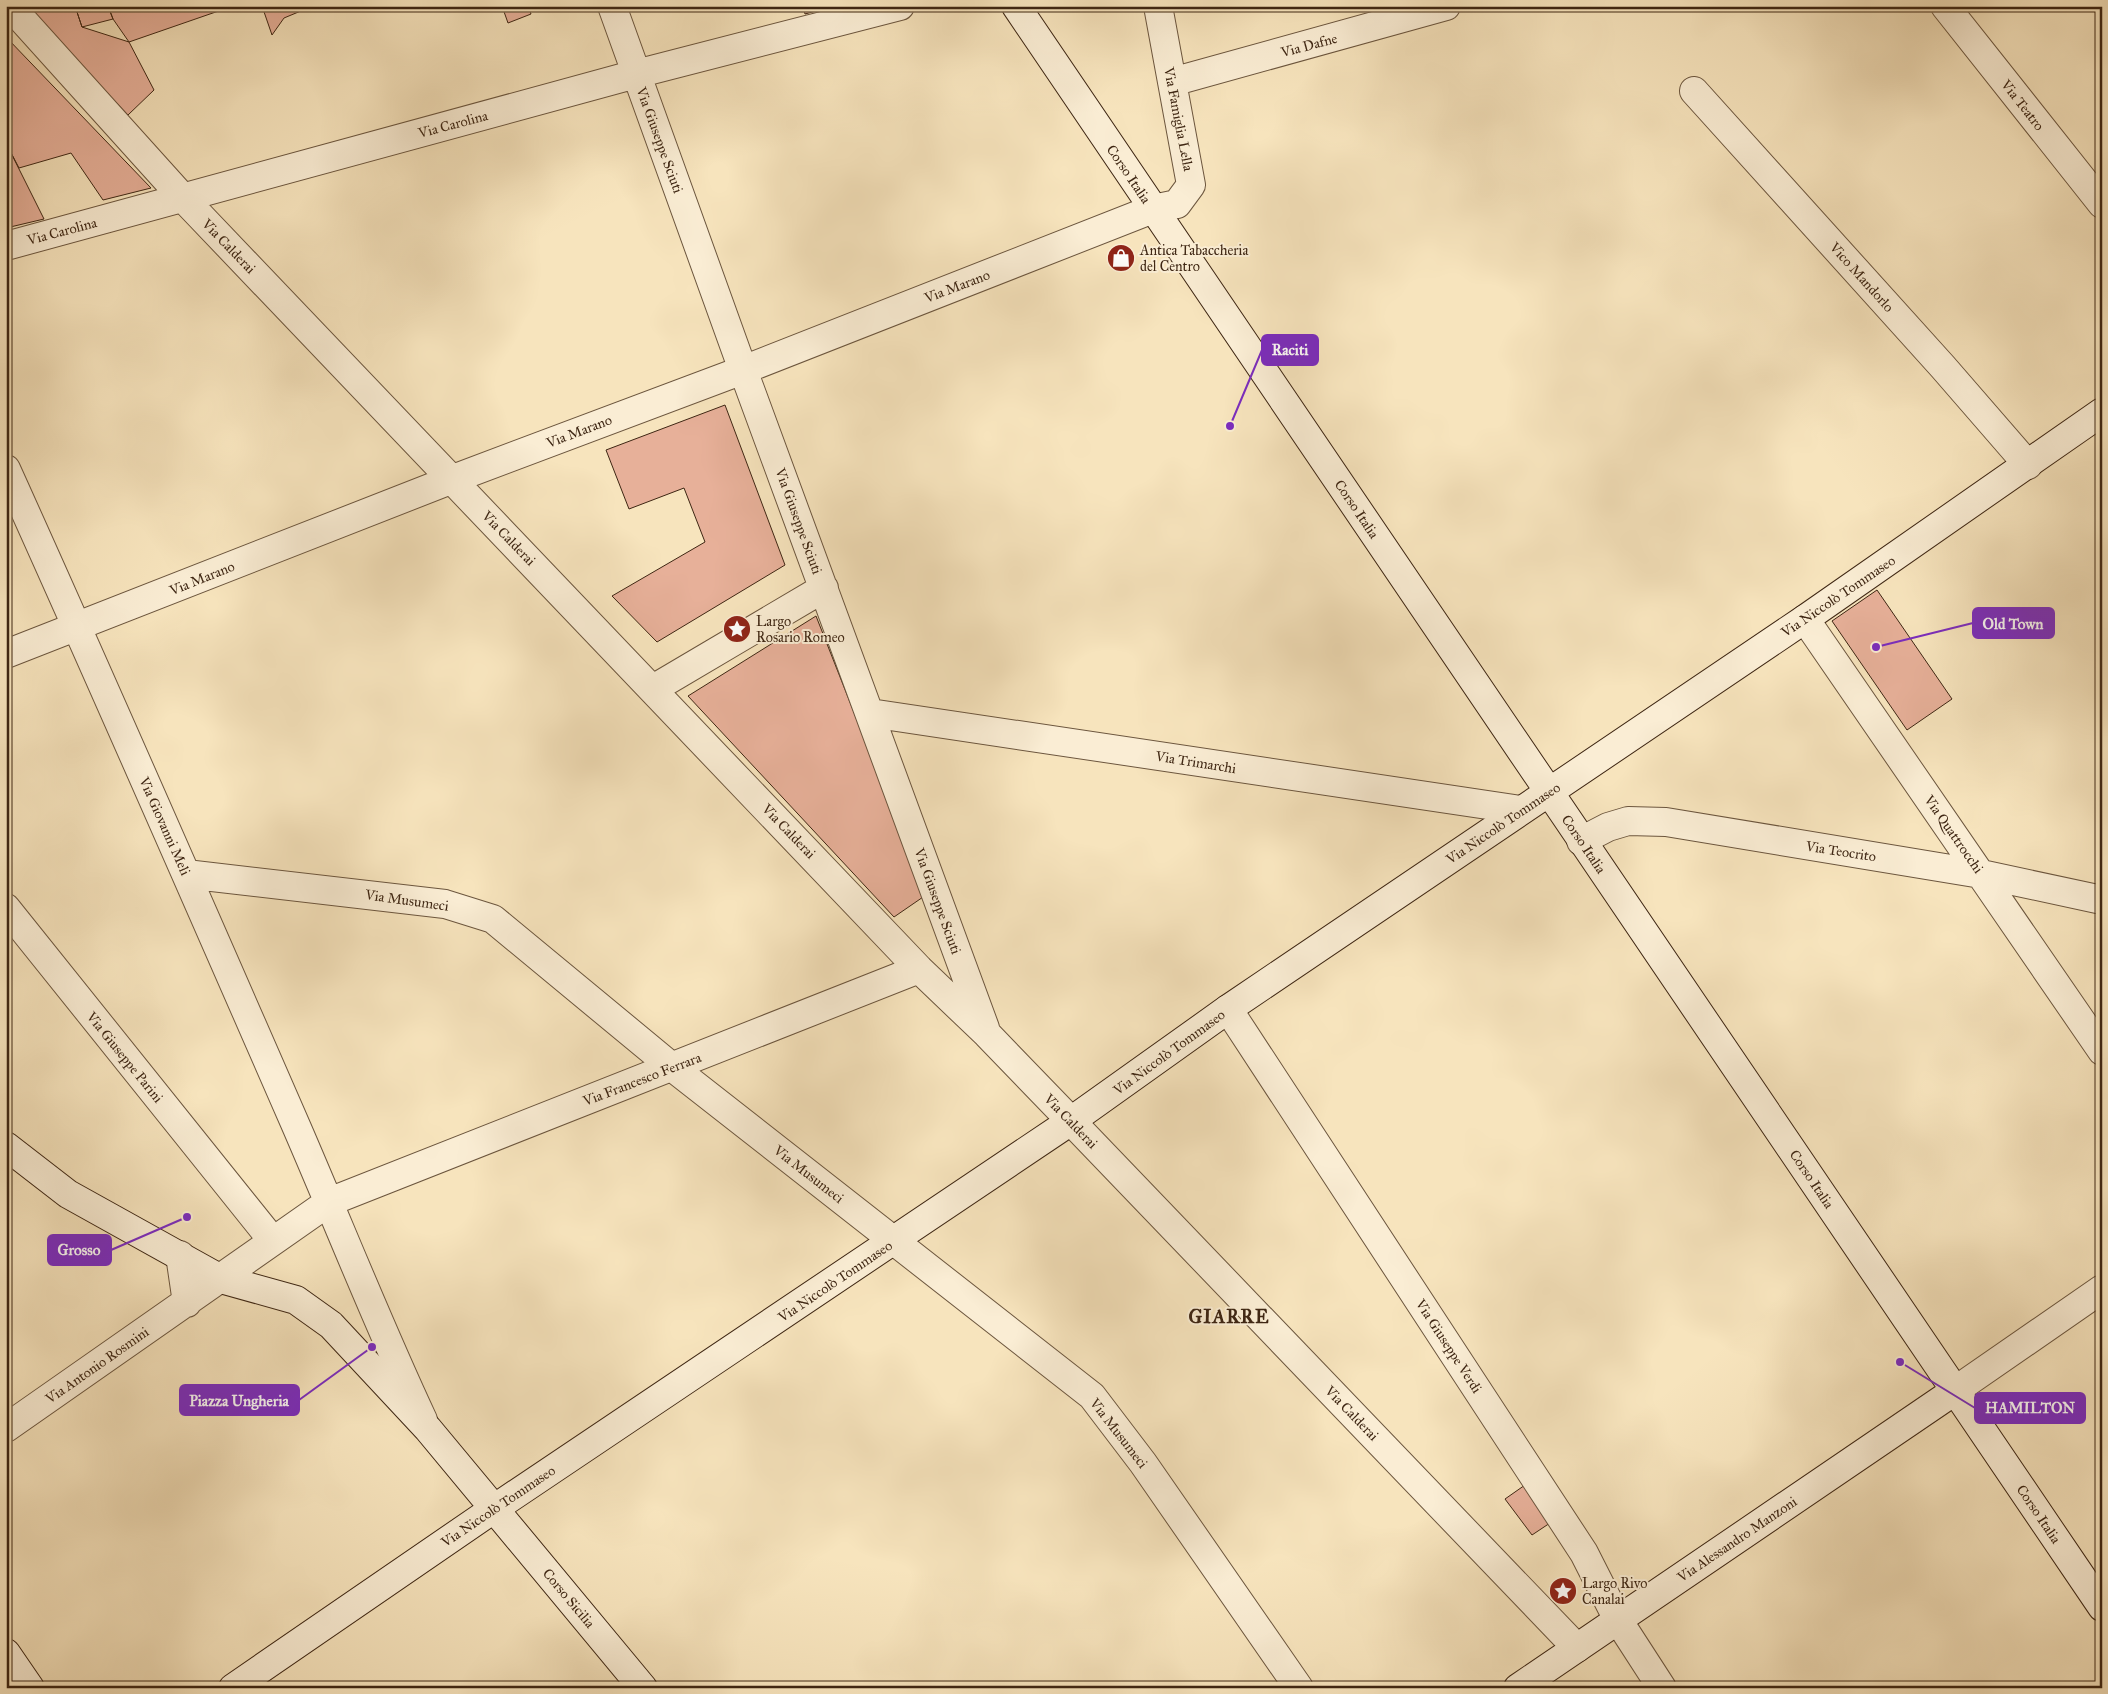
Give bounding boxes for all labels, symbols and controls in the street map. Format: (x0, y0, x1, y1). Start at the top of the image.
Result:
street label: Via Dafne (1278, 30, 1339, 61)
street label: Via Famiglia Lella (1160, 65, 1197, 173)
street label: Via Teatro (1997, 76, 2048, 134)
street label: Via Giuseppe Sciuti (632, 84, 687, 196)
street label: Via Carolina (415, 107, 490, 142)
street label: Corso Italia (1103, 142, 1154, 207)
street label: Via Carolina (24, 214, 99, 249)
street label: Via Calderai (198, 215, 259, 277)
street label: Vico Mandorlo (1825, 238, 1897, 316)
place label: Antica Tabaccheria del Centro (1139, 242, 1248, 275)
shop icon: Antica Tabaccheria del Centro (1106, 243, 1136, 273)
street label: Via Marano (921, 266, 992, 307)
callout: Raciti (1262, 335, 1318, 365)
text: Raciti (1272, 341, 1309, 359)
street label: Via Marano (543, 411, 614, 452)
street label: Via Giuseppe Sciuti (771, 465, 826, 577)
street label: Corso Italia (1331, 477, 1382, 542)
street label: Via Calderai (478, 507, 539, 569)
street label: Via Niccolò Tommaseo (1777, 552, 1899, 641)
street label: Via Marano (166, 558, 237, 600)
callout: Old Town (1973, 608, 2054, 638)
place label: Largo Rosario Romeo (756, 613, 845, 646)
place icon: Largo Rosario Romeo (722, 614, 752, 644)
text: Old Town (1983, 615, 2044, 633)
street label: Via Trimarchi (1153, 748, 1238, 777)
street label: Via Giovanni Meli (135, 773, 194, 878)
street label: Via Niccolò Tommaseo (1442, 779, 1564, 868)
street label: Via Quattrocchi (1920, 791, 1987, 877)
street label: Via Calderai (758, 800, 819, 862)
street label: Corso Italia (1558, 812, 1609, 877)
street label: Via Teocrito (1804, 837, 1877, 865)
street label: Via Giuseppe Sciuti (910, 845, 965, 957)
street label: Via Musumeci (363, 886, 450, 915)
street label: Via Niccolò Tommaseo (1109, 1006, 1229, 1099)
street label: Via Giuseppe Parini (82, 1008, 167, 1106)
street label: Via Francesco Ferrara (580, 1049, 704, 1110)
street label: Via Calderai (1040, 1090, 1101, 1152)
street label: Via Musumeci (770, 1141, 847, 1207)
street label: Corso Italia (1786, 1147, 1837, 1212)
callout: Grosso (48, 1235, 111, 1265)
street label: Via Niccolò Tommaseo (774, 1237, 896, 1326)
text: Grosso (58, 1241, 101, 1259)
street label: Via Giuseppe Verdi (1411, 1295, 1485, 1396)
district label: GIARRE (1188, 1305, 1270, 1328)
street label: Via Antonio Rosmini (42, 1323, 152, 1408)
street label: Via Calderai (1321, 1382, 1382, 1444)
callout: Piazza Ungheria (180, 1385, 299, 1415)
text: Piazza Ungheria (189, 1392, 290, 1411)
callout: HAMILTON (1975, 1393, 2085, 1423)
street label: Via Musumeci (1085, 1394, 1151, 1472)
text: HAMILTON (1985, 1399, 2075, 1417)
street label: Via Niccolò Tommaseo (437, 1462, 559, 1551)
street label: Corso Italia (2013, 1482, 2064, 1547)
street label: Via Alessandro Manzoni (1673, 1493, 1800, 1586)
street label: Corso Sicilia (539, 1565, 598, 1632)
place label: Largo Rivo Canalai (1582, 1575, 1648, 1608)
place icon: Largo Rivo Canalai (1548, 1576, 1578, 1606)

